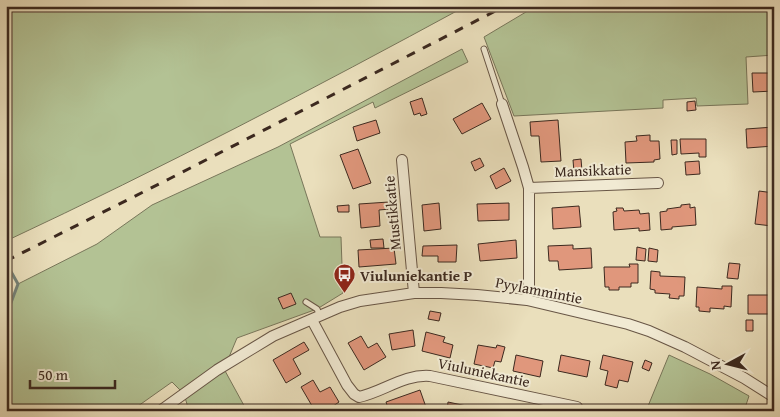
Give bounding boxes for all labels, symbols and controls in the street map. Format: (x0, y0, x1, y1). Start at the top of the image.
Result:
street label: Mansikkatie (554, 158, 632, 182)
street label: Mustikkatie (378, 175, 406, 251)
bus stop icon: Viuluniekantie P (332, 263, 356, 294)
place label: Viuluniekantie P (360, 265, 473, 286)
street label: Pyylammintie (494, 271, 584, 309)
north arrow (702, 340, 752, 390)
street label: Viuluniekantie (436, 352, 532, 392)
scale bar (30, 357, 115, 389)
text: N (705, 359, 726, 371)
text: 50 m (38, 364, 69, 385)

